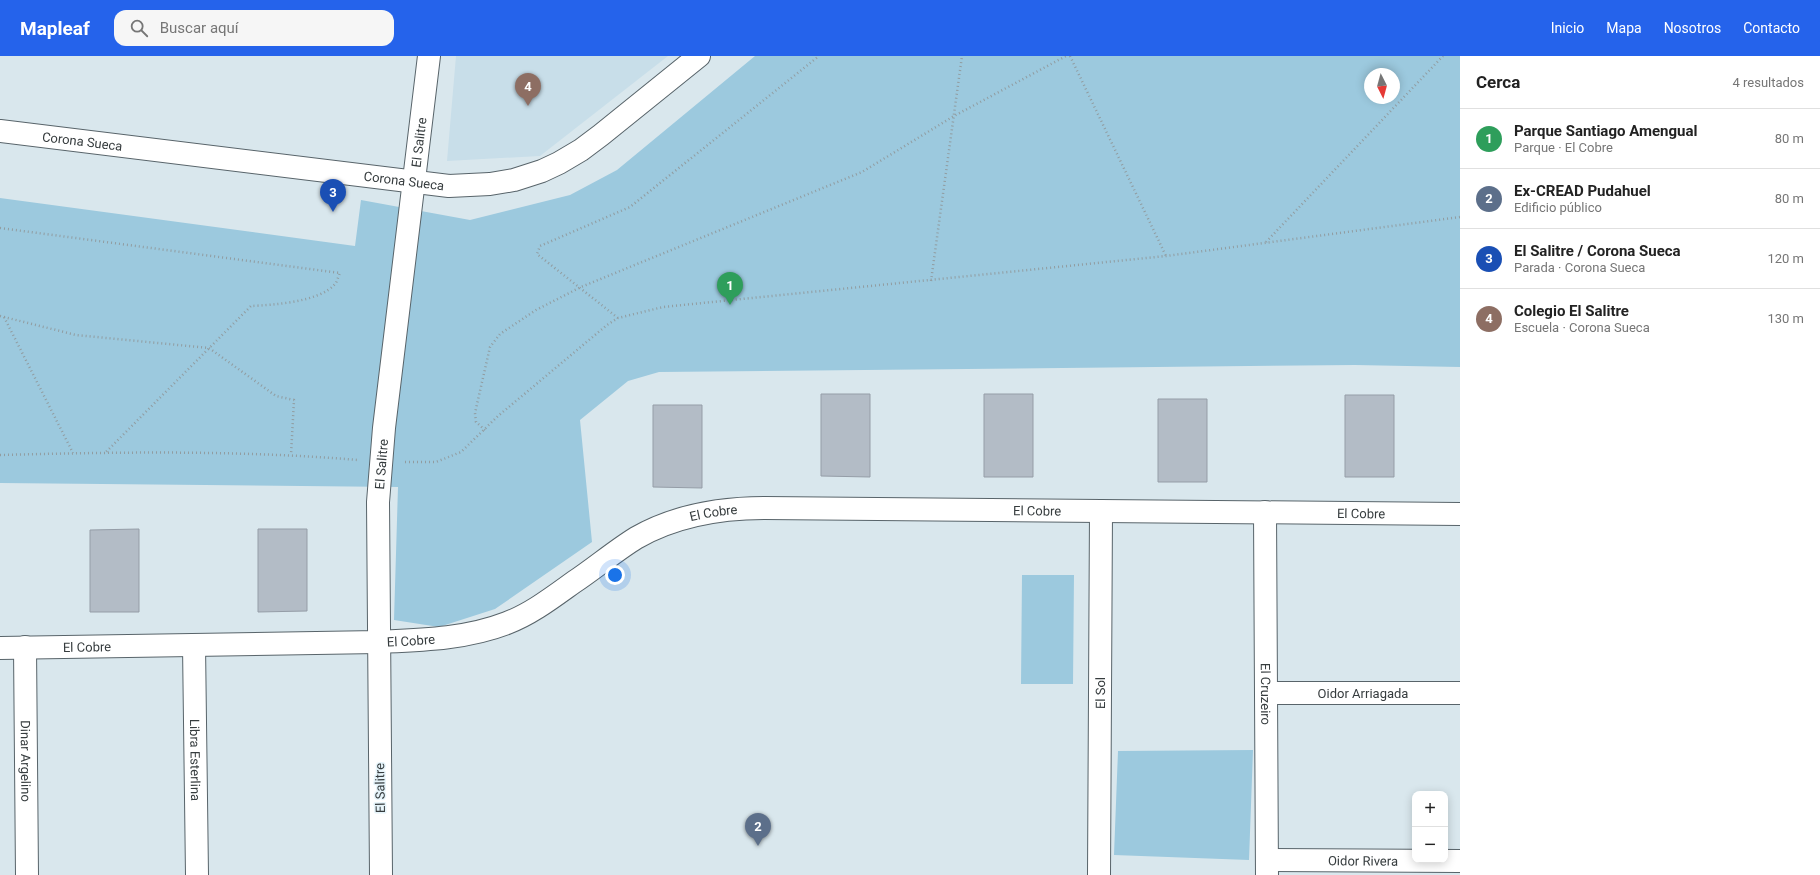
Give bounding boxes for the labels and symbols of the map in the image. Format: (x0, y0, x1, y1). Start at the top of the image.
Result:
north arrow (1364, 68, 1400, 104)
pin: 4 (515, 73, 541, 106)
street label: El Salitre (408, 116, 429, 168)
street label: Corona Sueca (41, 129, 123, 153)
street label: Corona Sueca (363, 168, 445, 193)
pin: 3 (320, 179, 346, 212)
pin: 1 (717, 272, 743, 305)
street label: El Salitre (372, 438, 391, 490)
street label: El Cobre (688, 501, 738, 524)
street label: El Cobre (1013, 503, 1061, 518)
street label: El Cobre (1337, 505, 1385, 521)
your location (605, 565, 625, 585)
street label: El Cobre (386, 631, 436, 649)
street label: El Cobre (63, 639, 111, 655)
street label: El Cruzeiro (1258, 663, 1274, 725)
street label: El Sol (1092, 677, 1108, 709)
street label: Oidor Arriagada (1318, 686, 1408, 701)
street label: Libra Esterlina (187, 719, 204, 801)
street label: Dinar Argelino (18, 720, 34, 802)
street label: El Salitre (372, 763, 388, 813)
pin: 2 (745, 813, 771, 846)
street label: Oidor Rivera (1328, 853, 1398, 868)

